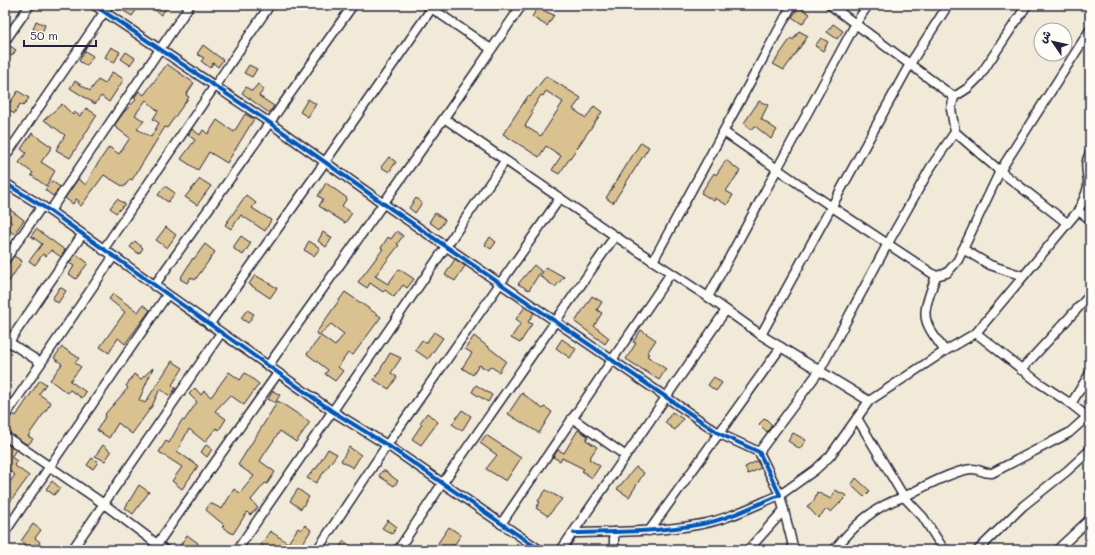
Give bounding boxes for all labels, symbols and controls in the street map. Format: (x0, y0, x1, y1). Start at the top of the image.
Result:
scale bar (24, 22, 96, 48)
north arrow (1033, 22, 1073, 62)
text: 50 m (30, 27, 58, 43)
text: ش (1035, 27, 1054, 45)

